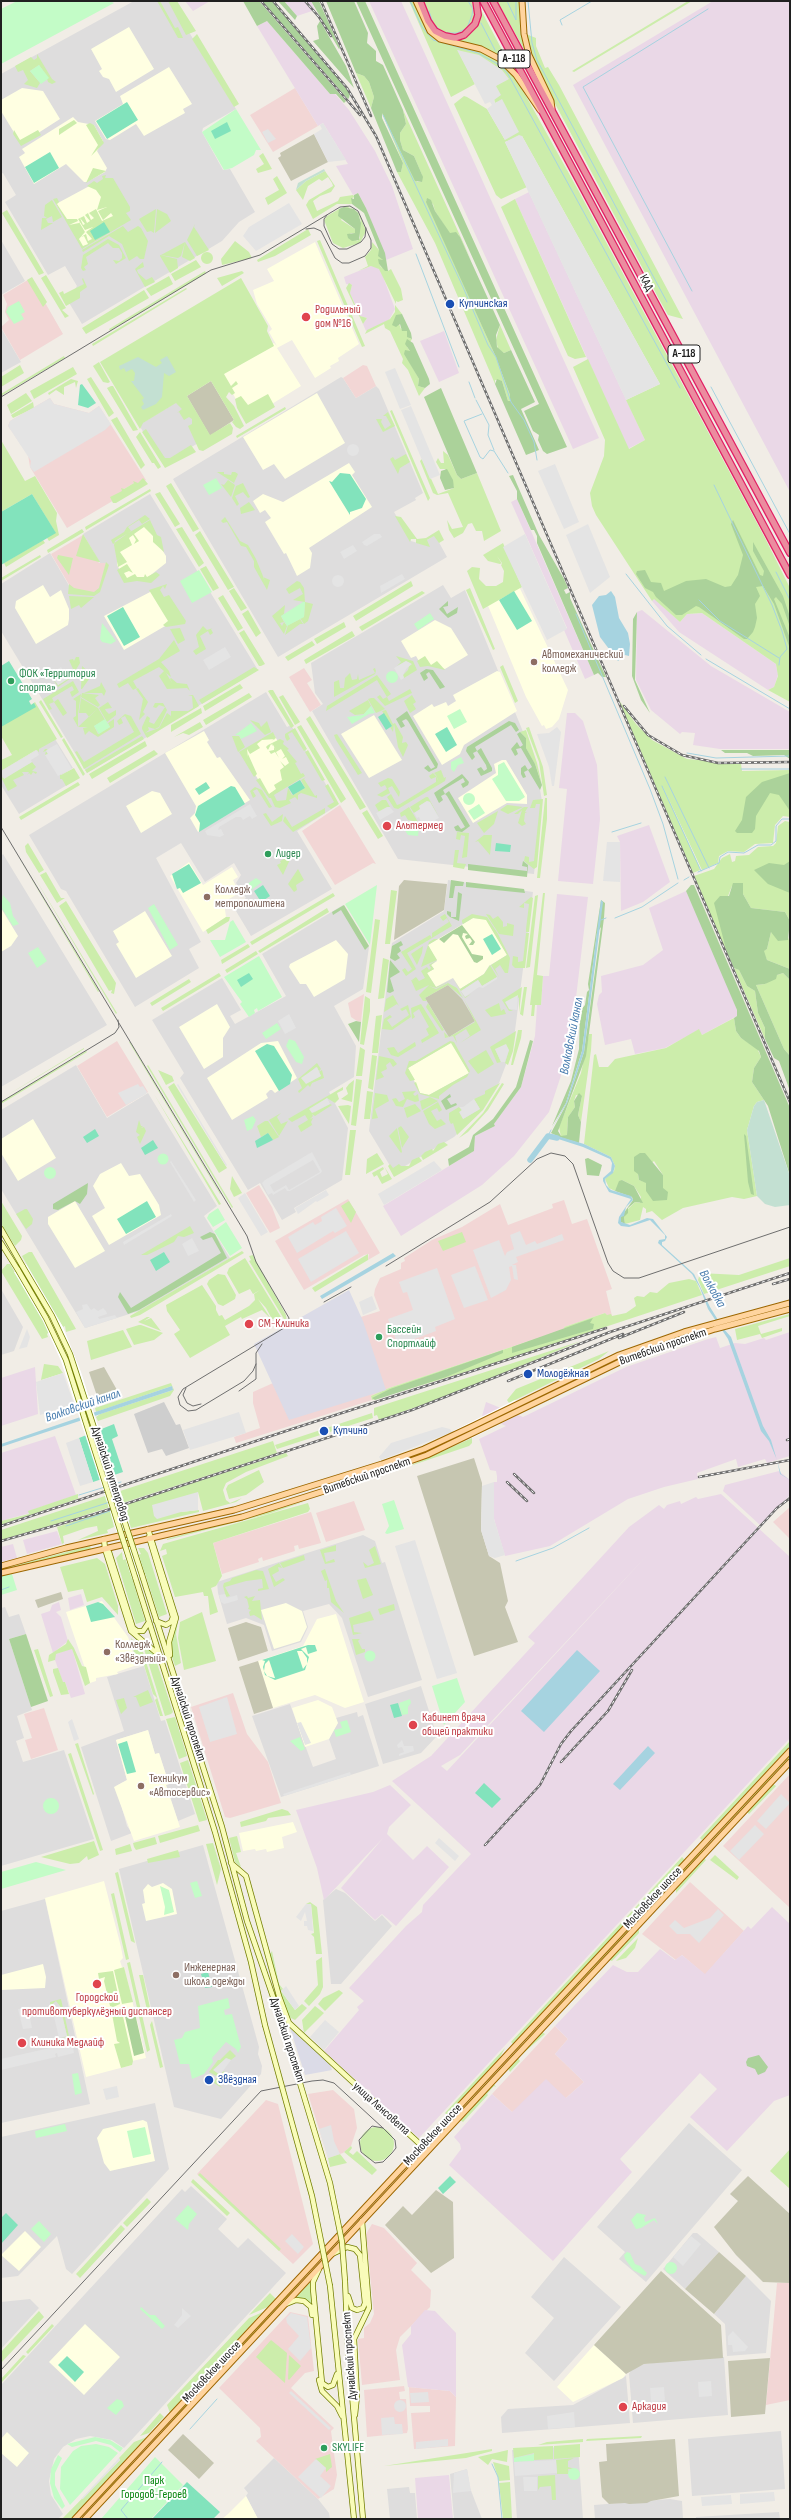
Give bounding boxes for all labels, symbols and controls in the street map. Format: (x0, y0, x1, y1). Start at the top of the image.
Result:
road number: А-118 (498, 50, 530, 68)
street label: КАД (636, 272, 656, 294)
place label: Купчинская (459, 297, 507, 311)
marker: Купчинская (444, 298, 456, 310)
place label: Родильный дом №16 (315, 303, 361, 331)
marker: Родильный дом №16 (300, 311, 312, 323)
road number: А-118 (668, 345, 700, 363)
place label: Автомеханический колледж (542, 648, 623, 676)
marker: Автомеханический колледж (529, 657, 539, 667)
place label: ФОК «Территория спорта» (19, 667, 95, 695)
marker: ФОК «Территория спорта» (6, 676, 16, 686)
place label: Альтермед (396, 819, 443, 833)
marker: Альтермед (381, 820, 393, 832)
place label: Лидер (276, 847, 301, 861)
marker: Лидер (263, 849, 273, 859)
place label: Колледж метрополитена (215, 883, 285, 911)
marker: Колледж метрополитена (202, 892, 212, 902)
water label: Волковский канал (557, 996, 587, 1076)
water label: Волковка (695, 1267, 729, 1311)
place label: СМ-Клиника (258, 1317, 309, 1331)
marker: СМ-Клиника (243, 1318, 255, 1330)
place label: Бассейн Спортлайф (387, 1323, 436, 1351)
street label: Витебский проспект (618, 1325, 708, 1369)
marker: Бассейн Спортлайф (374, 1332, 384, 1342)
place label: Молодёжная (537, 1367, 589, 1381)
marker: Молодёжная (522, 1368, 534, 1380)
water label: Волковский канал (43, 1386, 123, 1426)
place label: Купчино (333, 1424, 368, 1438)
street label: Дунайский путепровод (88, 1425, 132, 1523)
marker: Купчино (318, 1425, 330, 1437)
street label: Витебский проспект (322, 1454, 412, 1498)
place label: Колледж «Звёздный» (115, 1638, 166, 1666)
marker: Колледж «Звёздный» (102, 1647, 112, 1657)
street label: Дунайский проспект (168, 1675, 208, 1763)
place label: Кабинет врача общей практики (422, 1711, 493, 1739)
marker: Кабинет врача общей практики (407, 1719, 419, 1731)
place label: Техникум «Автосервис» (149, 1772, 211, 1800)
marker: Техникум «Автосервис» (136, 1781, 146, 1791)
street label: Московское шоссе (621, 1864, 685, 1932)
place label: Инженерная школа одежды (184, 1961, 245, 1989)
marker: Инженерная школа одежды (171, 1970, 181, 1980)
marker: Городской противотуберкулёзный диспансер (91, 1978, 103, 1990)
place label: Городской противотуберкулёзный диспансер (22, 1991, 172, 2019)
street label: Дунайский проспект (267, 1996, 307, 2084)
place label: Клиника Медлайф (31, 2036, 104, 2050)
marker: Клиника Медлайф (16, 2037, 28, 2049)
place label: Звёздная (218, 2073, 257, 2087)
marker: Звёздная (203, 2074, 215, 2086)
street label: улица Ленсовета (349, 2079, 413, 2139)
street label: Московское шоссе (401, 2101, 465, 2169)
street label: Дунайский проспект (340, 2312, 360, 2400)
street label: Московское шоссе (180, 2338, 244, 2406)
place label: Аркадия (632, 2400, 666, 2414)
marker: Аркадия (617, 2401, 629, 2413)
place label: SKYLIFE (332, 2441, 364, 2455)
marker: SKYLIFE (319, 2443, 329, 2453)
park label: Парк Городов-Героев (121, 2474, 187, 2502)

